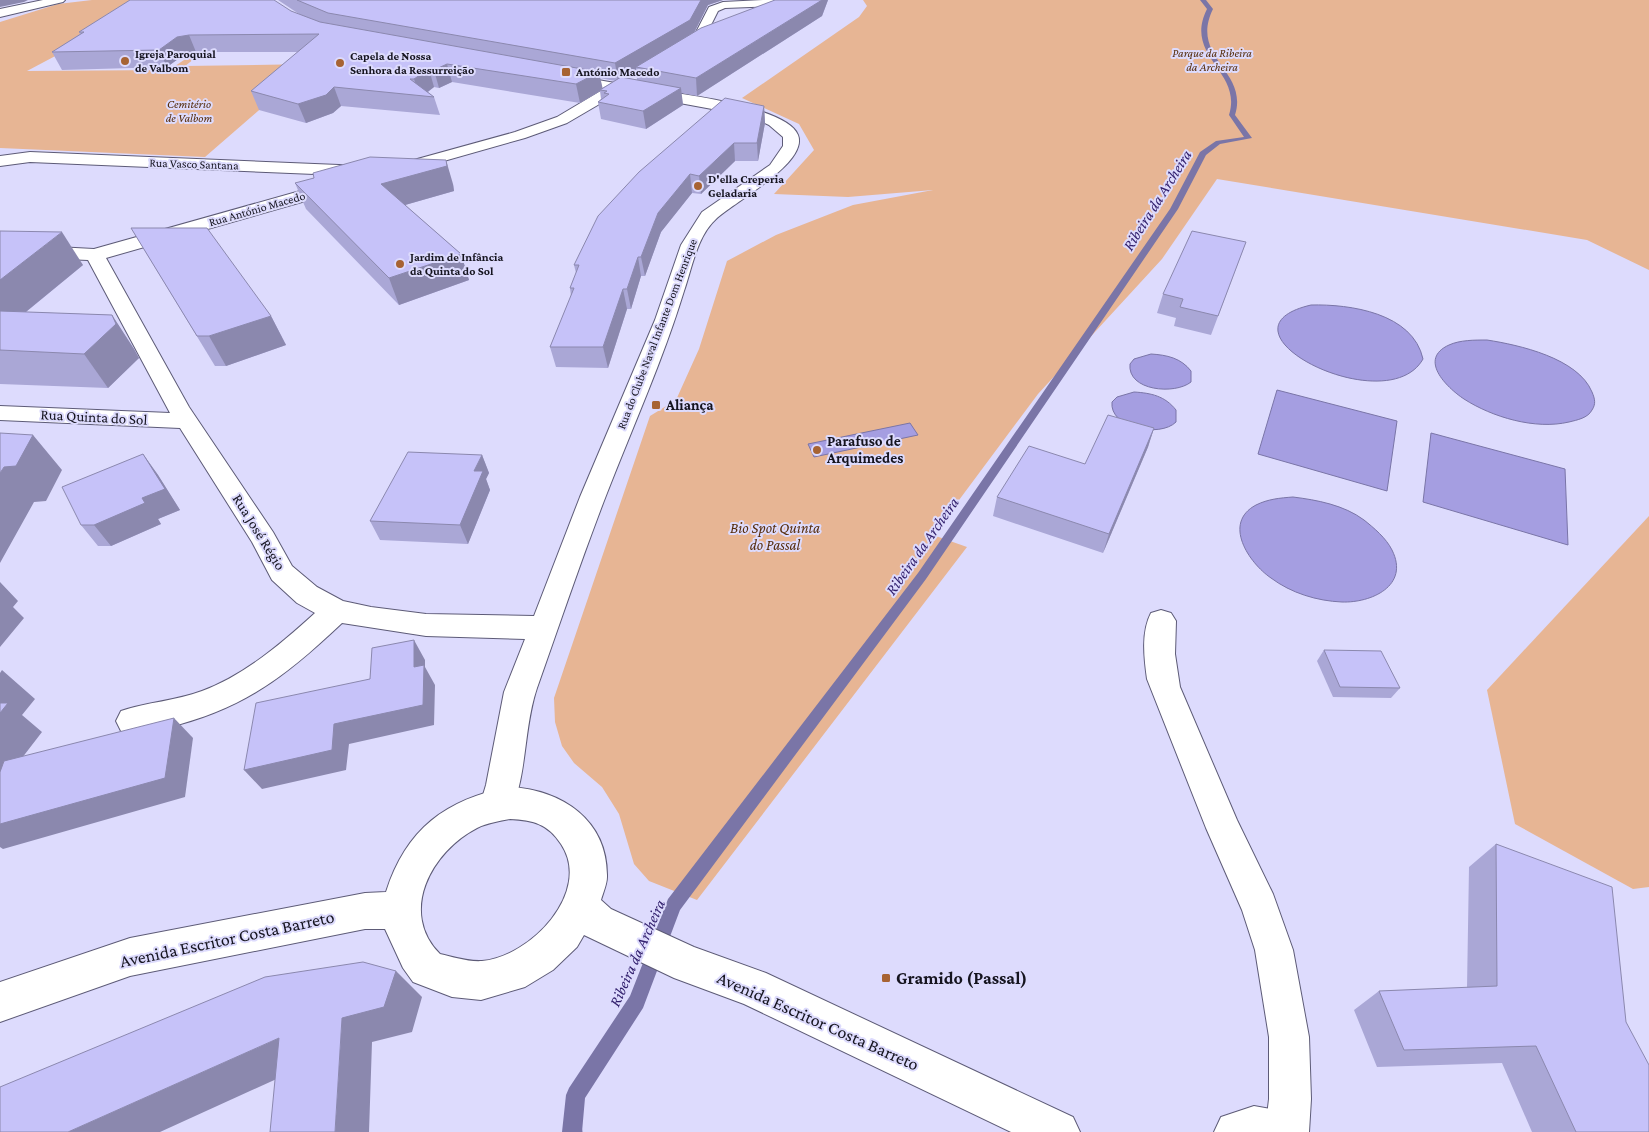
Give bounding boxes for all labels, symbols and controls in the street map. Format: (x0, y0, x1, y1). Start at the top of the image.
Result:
park label: Parque da Ribeira da Archeira (1172, 46, 1252, 74)
place label: Igreja Paroquial de Valbom (135, 47, 216, 75)
place label: Capela de Nossa Senhora da Ressurreição (350, 49, 474, 77)
marker: Igreja Paroquial de Valbom (119, 55, 131, 67)
marker: Capela de Nossa Senhora da Ressurreição (334, 57, 346, 69)
place label: António Macedo (575, 65, 659, 79)
marker: António Macedo (560, 66, 572, 78)
park label: Cemitério de Valbom (166, 97, 212, 125)
water label: Ribeira da Archeira (1119, 146, 1195, 253)
street label: Rua Vasco Santana (149, 155, 239, 173)
place label: D'ella Creperia Geladaria (708, 172, 784, 200)
marker: D'ella Creperia Geladaria (692, 180, 704, 192)
street label: Rua António Macedo (207, 189, 307, 229)
street label: Rua do Clube Naval Infante Dom Henrique (614, 237, 700, 431)
place label: Jardim de Infância da Quinta do Sol (408, 250, 504, 278)
marker: Jardim de Infância da Quinta do Sol (394, 258, 406, 270)
place label: Aliança (665, 397, 714, 413)
marker: Aliança (650, 399, 662, 411)
street label: Rua Quinta do Sol (40, 406, 148, 428)
place label: Parafuso de Arquimedes (826, 433, 903, 466)
marker: Parafuso de Arquimedes (811, 444, 823, 456)
street label: Rua José Régio (228, 491, 289, 573)
water label: Ribeira da Archeira (882, 494, 962, 598)
park label: Bio Spot Quinta do Passal (730, 520, 820, 553)
water label: Ribeira da Archeira (606, 897, 668, 1009)
street label: Avenida Escritor Costa Barreto (118, 906, 336, 972)
street label: Avenida Escritor Costa Barreto (714, 967, 922, 1075)
place label: Gramido (Passal) (896, 968, 1027, 989)
marker: Gramido (Passal) (880, 972, 892, 984)

